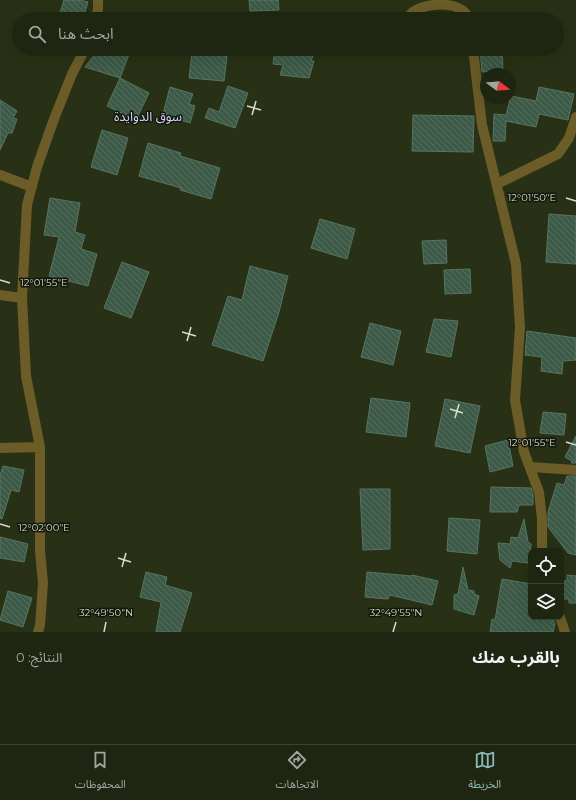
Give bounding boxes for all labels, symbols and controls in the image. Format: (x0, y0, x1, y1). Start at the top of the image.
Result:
search box (12, 12, 564, 56)
icon: search (26, 23, 48, 45)
text: ابحث هنا (58, 24, 114, 43)
north arrow (480, 68, 516, 104)
district label: سوق الدوايدة (114, 108, 182, 124)
text: 12°01'50"E (508, 191, 557, 204)
text: 12°01'55"E (20, 276, 68, 289)
text: 12°01'55"E (508, 436, 556, 449)
text: 12°02'00"E (18, 521, 70, 534)
map controls (528, 548, 564, 620)
button: locate (528, 548, 564, 584)
button: layers (528, 584, 564, 620)
text: 32°49'50"N (79, 606, 133, 619)
text: 32°49'55"N (370, 606, 423, 619)
text: بالقرب منك (472, 647, 560, 667)
text: النتائج: 0 (16, 649, 62, 665)
tab: المحفوظات (75, 749, 126, 796)
tab: الاتجاهات (276, 749, 319, 796)
tab: الخريطة (468, 749, 501, 796)

